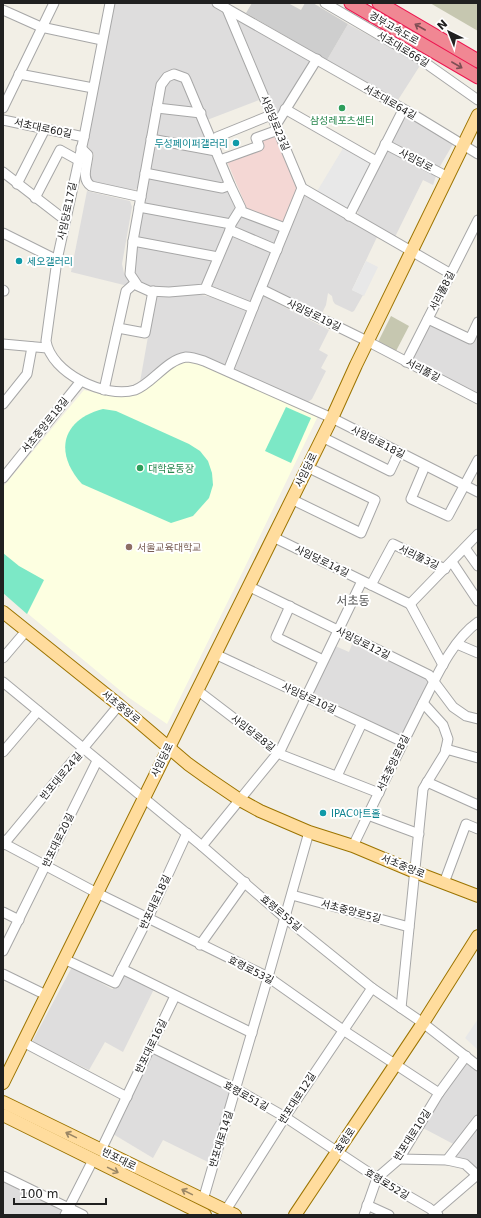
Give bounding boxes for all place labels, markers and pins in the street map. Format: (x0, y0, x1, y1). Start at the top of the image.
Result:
marker: 삼성레포츠센터 (337, 103, 347, 113)
place label: 삼성레포츠센터 (310, 115, 374, 126)
place label: 두성페이퍼갤러리 (154, 138, 228, 149)
marker: 두성페이퍼갤러리 (231, 138, 241, 148)
marker: 세오갤러리 (14, 256, 24, 266)
place label: 세오갤러리 (27, 256, 73, 267)
marker: 대학운동장 (135, 463, 145, 473)
place label: 대학운동장 (148, 463, 194, 474)
marker: 서울교육대학교 (124, 542, 134, 552)
place label: 서울교육대학교 (137, 542, 201, 553)
marker: IPAC아트홀 (318, 808, 328, 818)
place label: IPAC아트홀 (331, 808, 381, 819)

